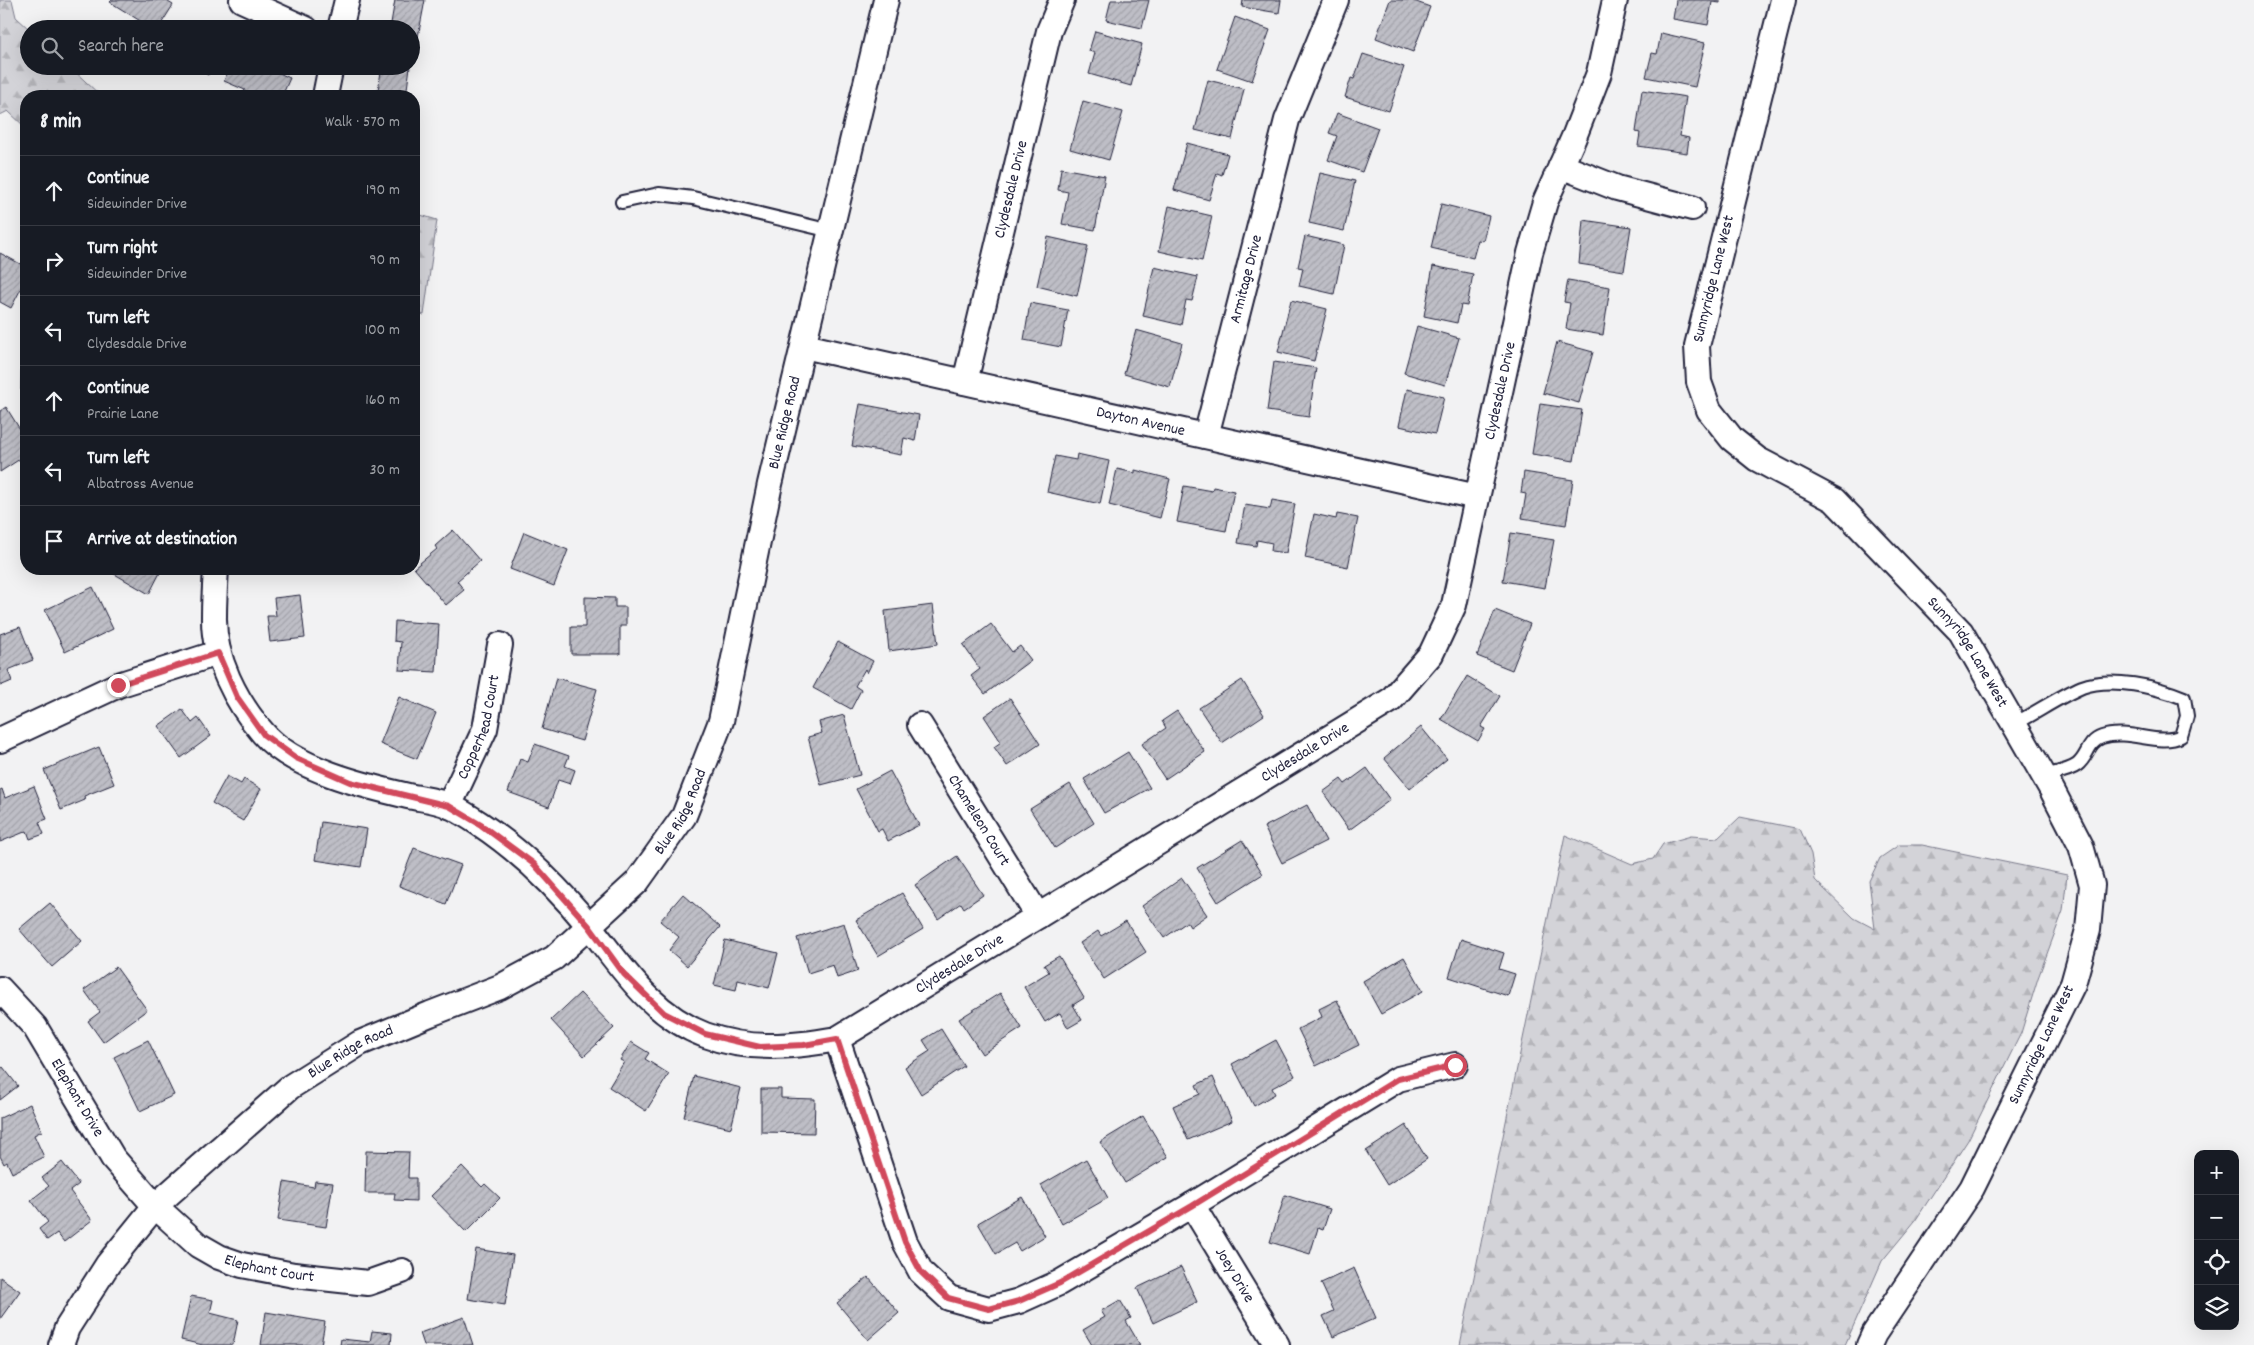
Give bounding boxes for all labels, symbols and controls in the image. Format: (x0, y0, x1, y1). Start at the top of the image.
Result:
search box (20, 20, 420, 75)
icon: search (38, 34, 66, 62)
text: Search here (78, 34, 164, 61)
text: 8 min (40, 108, 81, 138)
text: Walk · 570 m (325, 111, 400, 134)
street label: Clydesdale Drive (988, 138, 1034, 241)
text: Continue (87, 166, 149, 193)
icon: ahead (40, 177, 68, 205)
text: 190 m (366, 179, 400, 202)
text: Sidewinder Drive (87, 193, 187, 216)
street label: Sunnyridge Lane West (1687, 213, 1741, 345)
street label: Armitage Drive (1224, 232, 1269, 326)
text: Turn right (87, 236, 158, 263)
icon: right (40, 247, 68, 275)
text: 90 m (369, 249, 400, 272)
text: Sidewinder Drive (87, 263, 187, 286)
text: Turn left (87, 306, 150, 333)
icon: left (40, 317, 68, 345)
text: 100 m (364, 319, 400, 342)
text: Clydesdale Drive (87, 333, 187, 356)
street label: Clydesdale Drive (1478, 340, 1522, 442)
street label: Blue Ridge Road (762, 374, 807, 472)
text: Continue (87, 376, 149, 403)
icon: ahead (40, 387, 68, 415)
text: 160 m (365, 389, 400, 412)
street label: Dayton Avenue (1094, 400, 1187, 443)
text: Prairie Lane (87, 403, 159, 426)
text: Turn left (87, 446, 150, 473)
icon: left (40, 457, 68, 485)
text: 30 m (370, 459, 400, 482)
text: Albatross Avenue (87, 473, 194, 496)
icon: arrive (40, 527, 68, 555)
text: Arrive at destination (87, 527, 237, 554)
street label: Sunnyridge Lane West (1922, 592, 2014, 712)
street label: Copperhead Court (451, 673, 506, 784)
route end (107, 674, 130, 697)
street label: Clydesdale Drive (1256, 717, 1354, 788)
street label: Blue Ridge Road (648, 766, 713, 860)
street label: Chameleon Court (942, 770, 1016, 870)
street label: Clydesdale Drive (911, 928, 1008, 1000)
street label: Sunnyridge Lane West (2003, 981, 2081, 1109)
street label: Blue Ridge Road (303, 1019, 397, 1085)
street label: Elephant Drive (45, 1054, 110, 1142)
route start (1444, 1054, 1467, 1077)
map controls (2194, 1150, 2239, 1330)
button: + (2194, 1150, 2239, 1195)
button: − (2194, 1195, 2239, 1240)
button: locate (2194, 1240, 2239, 1285)
street label: Joey Drive (1209, 1243, 1260, 1307)
street label: Elephant Court (221, 1248, 315, 1289)
button: layers (2194, 1285, 2239, 1330)

